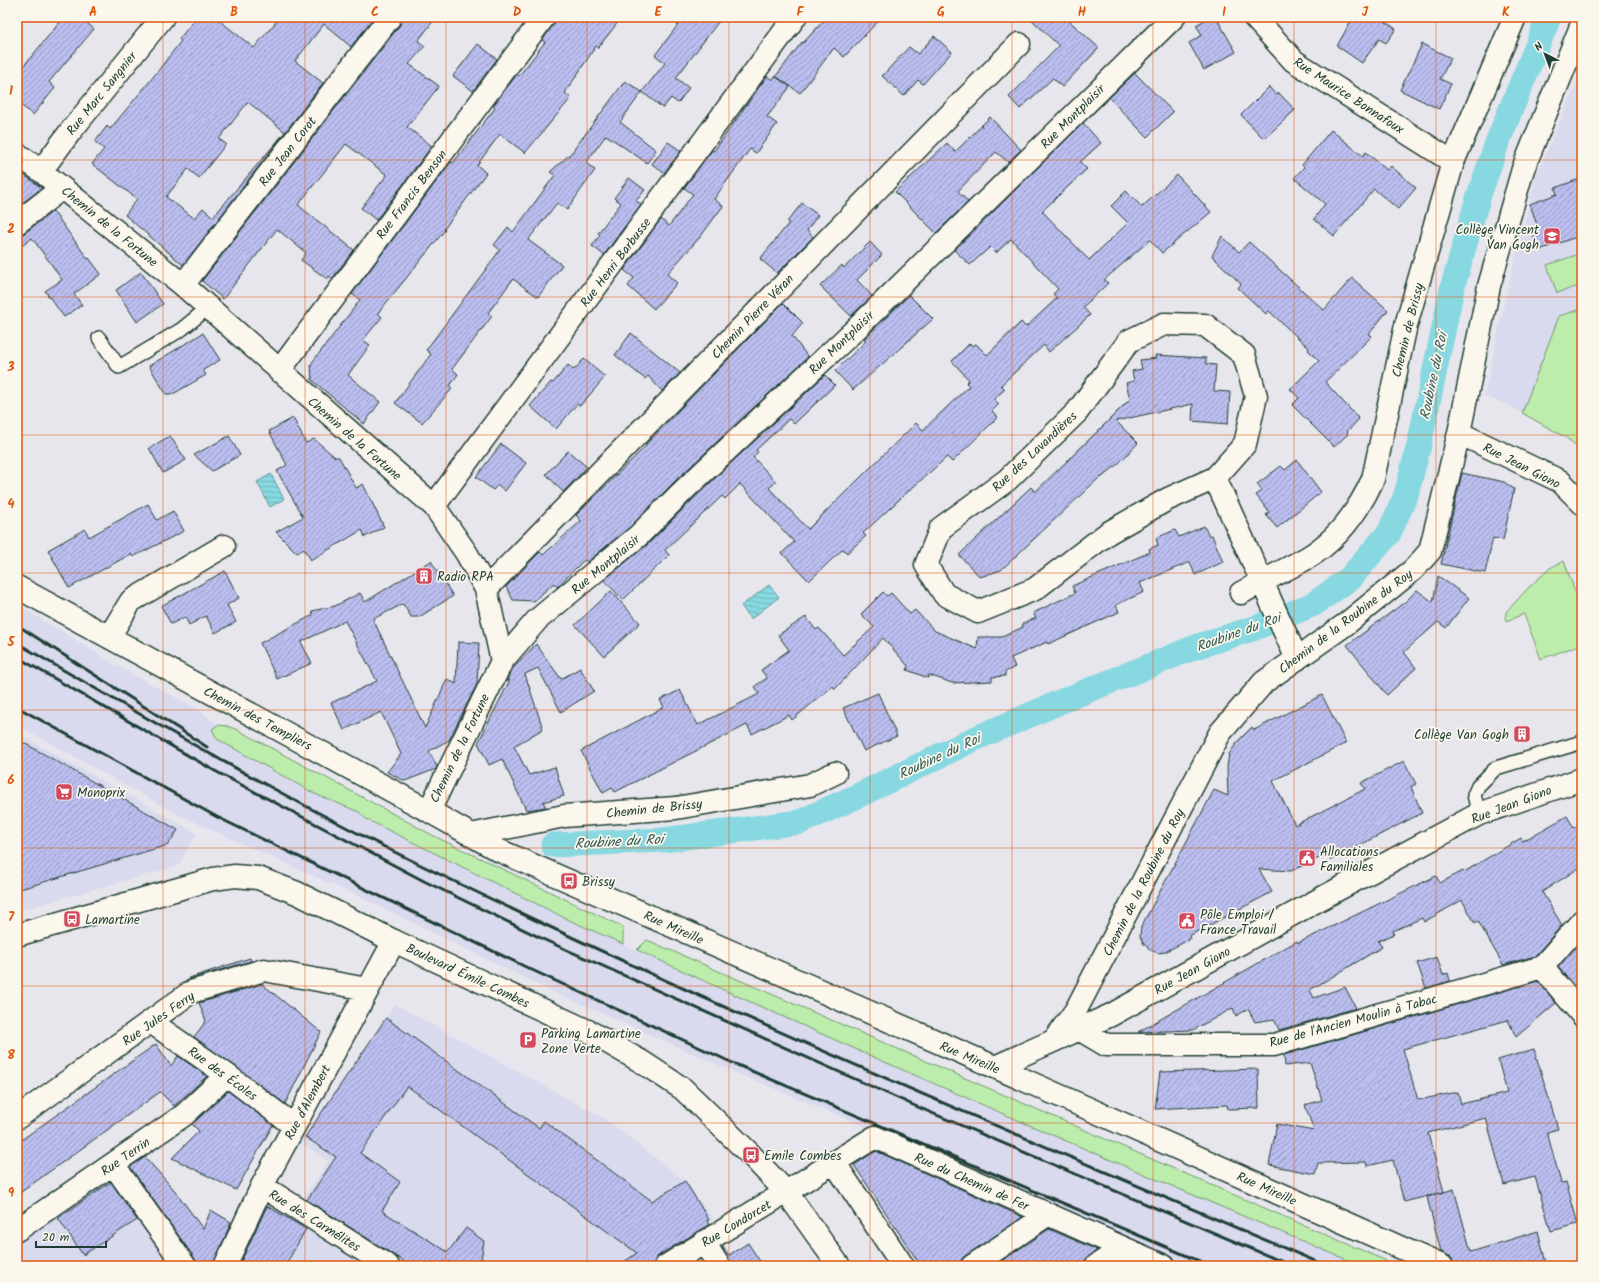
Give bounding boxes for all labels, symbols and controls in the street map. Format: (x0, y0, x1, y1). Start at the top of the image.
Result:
text: A (89, 2, 97, 23)
text: B (230, 2, 238, 23)
text: C (371, 2, 379, 23)
text: D (513, 2, 522, 23)
text: E (654, 2, 662, 23)
text: F (796, 2, 804, 23)
text: G (937, 2, 945, 23)
text: H (1078, 2, 1087, 23)
text: I (1222, 2, 1226, 23)
text: J (1362, 2, 1369, 23)
text: K (1502, 2, 1510, 23)
north arrow (1525, 34, 1565, 74)
text: N (1530, 38, 1548, 56)
street label: Rue Marc Sangnier (62, 47, 143, 141)
street label: Rue Maurice Bonnafoux (1289, 52, 1408, 140)
street label: Rue Montplaisir (1036, 79, 1111, 154)
text: 1 (9, 81, 13, 102)
street label: Rue Jean Corot (254, 112, 323, 191)
street label: Rue Francis Benson (371, 145, 453, 244)
street label: Chemin de la Fortune (56, 181, 162, 273)
street label: Rue Henri Barbusse (575, 213, 657, 312)
text: 2 (7, 219, 15, 240)
place label: Collège Vincent Van Gogh (1455, 220, 1540, 256)
school or university icon: Collège Vincent Van Gogh (1542, 226, 1562, 246)
street label: Chemin Pierre Véran (707, 269, 800, 365)
street label: Chemin de Brissy (1387, 280, 1431, 380)
street label: Rue Montplaisir (804, 306, 880, 380)
water label: Roubine du Roi (1414, 328, 1454, 422)
text: 3 (6, 357, 15, 378)
street label: Chemin de la Fortune (302, 392, 406, 486)
street label: Rue des Lavandières (987, 406, 1083, 498)
street label: Rue Jean Giono (1479, 438, 1564, 495)
text: 4 (7, 494, 15, 515)
street label: Rue Montplaisir (567, 529, 646, 600)
street label: Chemin de la Roubine du Roy (1274, 564, 1418, 680)
building icon: Radio RPA (414, 566, 434, 586)
place label: Radio RPA (437, 567, 494, 588)
water label: Roubine du Roi (1193, 607, 1286, 658)
text: 5 (7, 632, 16, 653)
street label: Chemin des Templiers (199, 682, 316, 757)
street label: Chemin de la Fortune (425, 690, 496, 807)
building icon: Collège Van Gogh (1512, 724, 1532, 744)
place label: Collège Van Gogh (1414, 725, 1509, 746)
water label: Roubine du Roi (895, 727, 987, 786)
text: 6 (7, 770, 15, 791)
street label: Rue Jean Giono (1468, 780, 1555, 830)
supermarket icon: Monoprix (54, 782, 74, 802)
place label: Monoprix (77, 783, 126, 804)
street label: Chemin de Brissy (605, 794, 704, 825)
street label: Chemin de la Roubine du Roy (1098, 804, 1191, 960)
water label: Roubine du Roi (574, 829, 666, 855)
place label: Allocations Familiales (1320, 842, 1379, 878)
public building icon: Allocations Familiales (1297, 848, 1317, 868)
bus stop icon: Brissy (559, 871, 579, 891)
place label: Brissy (582, 872, 616, 893)
place label: Pôle Emploi / France Travail (1200, 905, 1276, 941)
street label: Rue Mireille (640, 906, 707, 951)
text: 7 (8, 907, 15, 928)
bus stop icon: Lamartine (62, 909, 82, 929)
place label: Lamartine (85, 910, 140, 931)
public building icon: Pôle Emploi / France Travail (1177, 911, 1197, 931)
street label: Boulevard Émile Combes (402, 938, 533, 1015)
street label: Rue Jean Giono (1151, 942, 1235, 1001)
street label: Rue Jules Ferry (118, 986, 200, 1052)
street label: Rue de l'Ancien Moulin à Tabac (1267, 989, 1440, 1054)
place label: Parking Lamartine Zone Verte (541, 1024, 641, 1060)
parking icon: Parking Lamartine Zone Verte (518, 1030, 538, 1050)
street label: Rue Mireille (936, 1036, 1003, 1081)
street label: Rue des Écoles (183, 1042, 262, 1107)
text: 8 (7, 1045, 15, 1066)
street label: Rue d'Alembert (280, 1060, 337, 1144)
street label: Rue Terrin (97, 1132, 155, 1182)
bus stop icon: Emile Combes (741, 1145, 761, 1165)
place label: Emile Combes (764, 1146, 842, 1167)
street label: Rue du Chemin de Fer (911, 1148, 1033, 1217)
street label: Rue Mireille (1233, 1167, 1300, 1212)
text: 9 (8, 1183, 15, 1204)
street label: Rue des Carmélites (264, 1185, 365, 1258)
street label: Rue Condorcet (698, 1194, 777, 1254)
scale bar (36, 1223, 106, 1249)
text: 20 m (42, 1228, 70, 1247)

